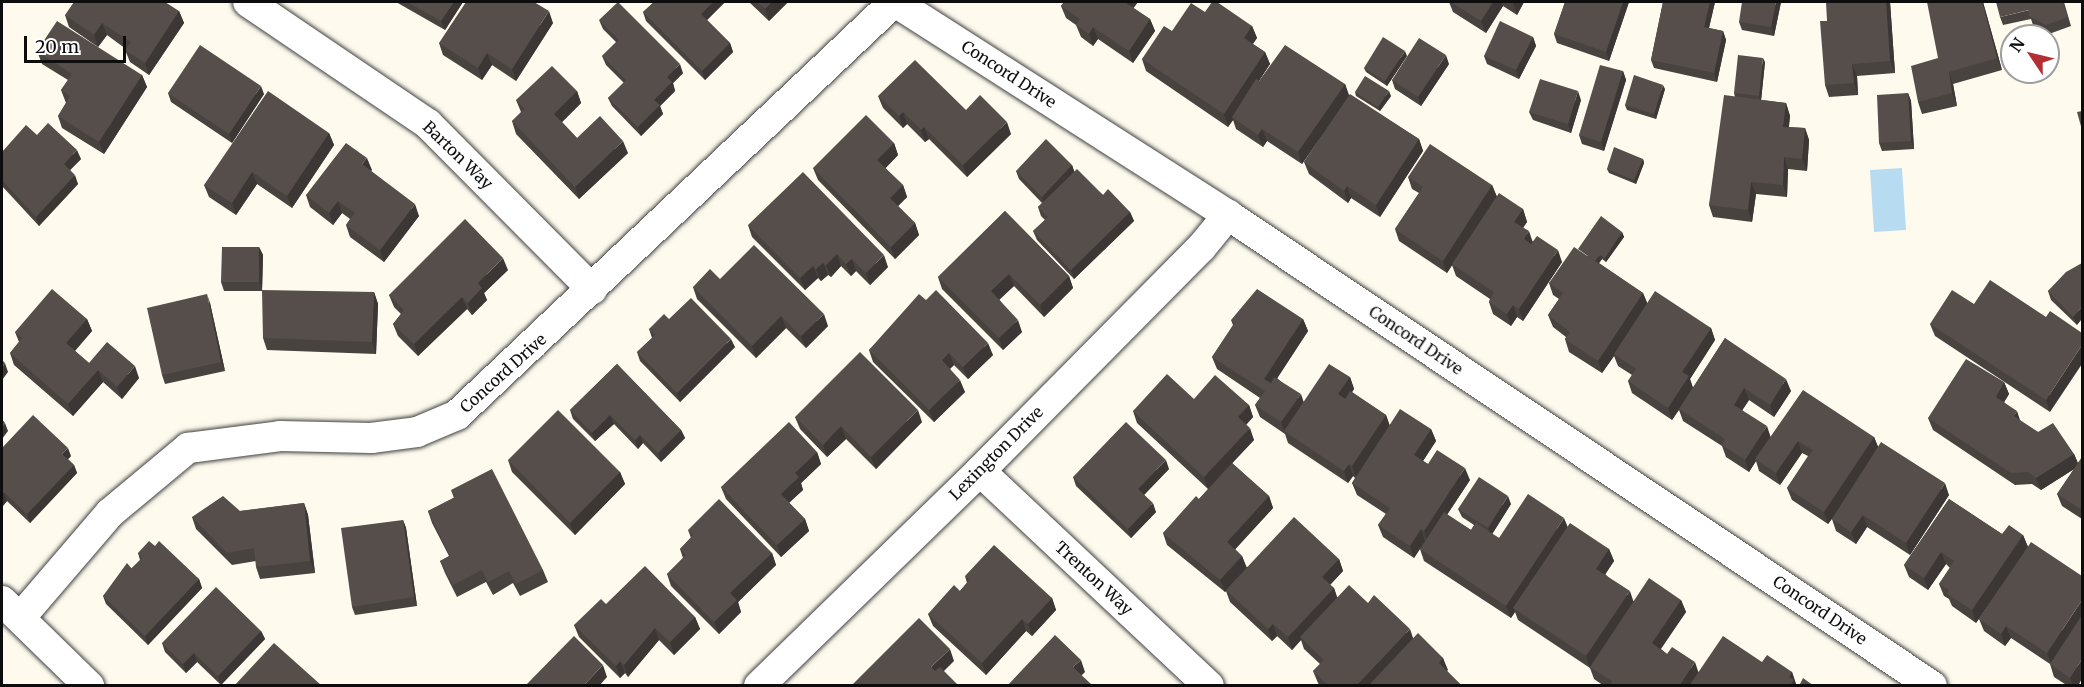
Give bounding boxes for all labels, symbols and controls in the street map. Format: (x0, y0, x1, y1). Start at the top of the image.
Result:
scale bar (27, 24, 129, 62)
north arrow (2000, 24, 2060, 84)
text: N (2005, 34, 2029, 56)
text: 20 m (35, 35, 79, 58)
street label: Concord Drive (958, 36, 1060, 112)
street label: Barton Way (419, 117, 497, 193)
street label: Concord Drive (1365, 302, 1467, 378)
street label: Concord Drive (456, 329, 550, 417)
street label: Lexington Drive (945, 402, 1047, 504)
street label: Trenton Way (1051, 537, 1137, 619)
street label: Concord Drive (1769, 572, 1871, 648)

